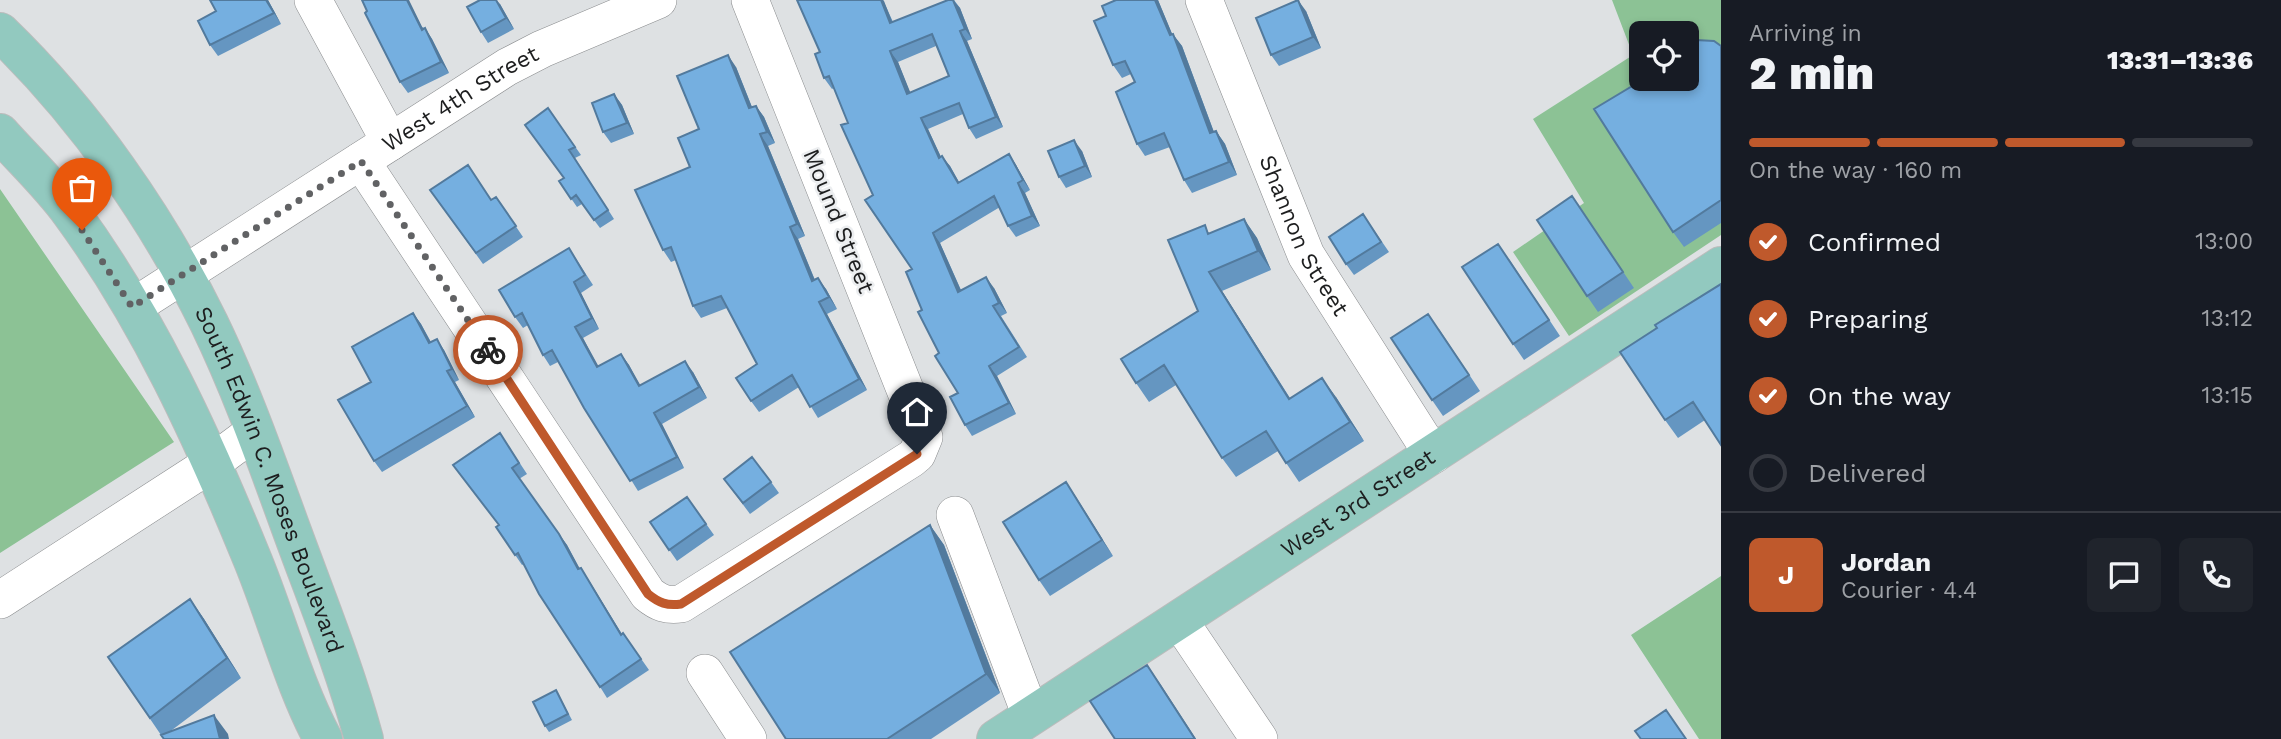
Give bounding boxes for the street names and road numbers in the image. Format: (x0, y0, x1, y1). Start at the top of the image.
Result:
street label: West 4th Street (377, 40, 543, 158)
street label: Mound Street (797, 145, 880, 298)
street label: Shannon Street (1253, 151, 1354, 321)
street label: South Edwin C. Moses Boulevard (189, 302, 349, 657)
street label: West 3rd Street (1276, 443, 1440, 563)

